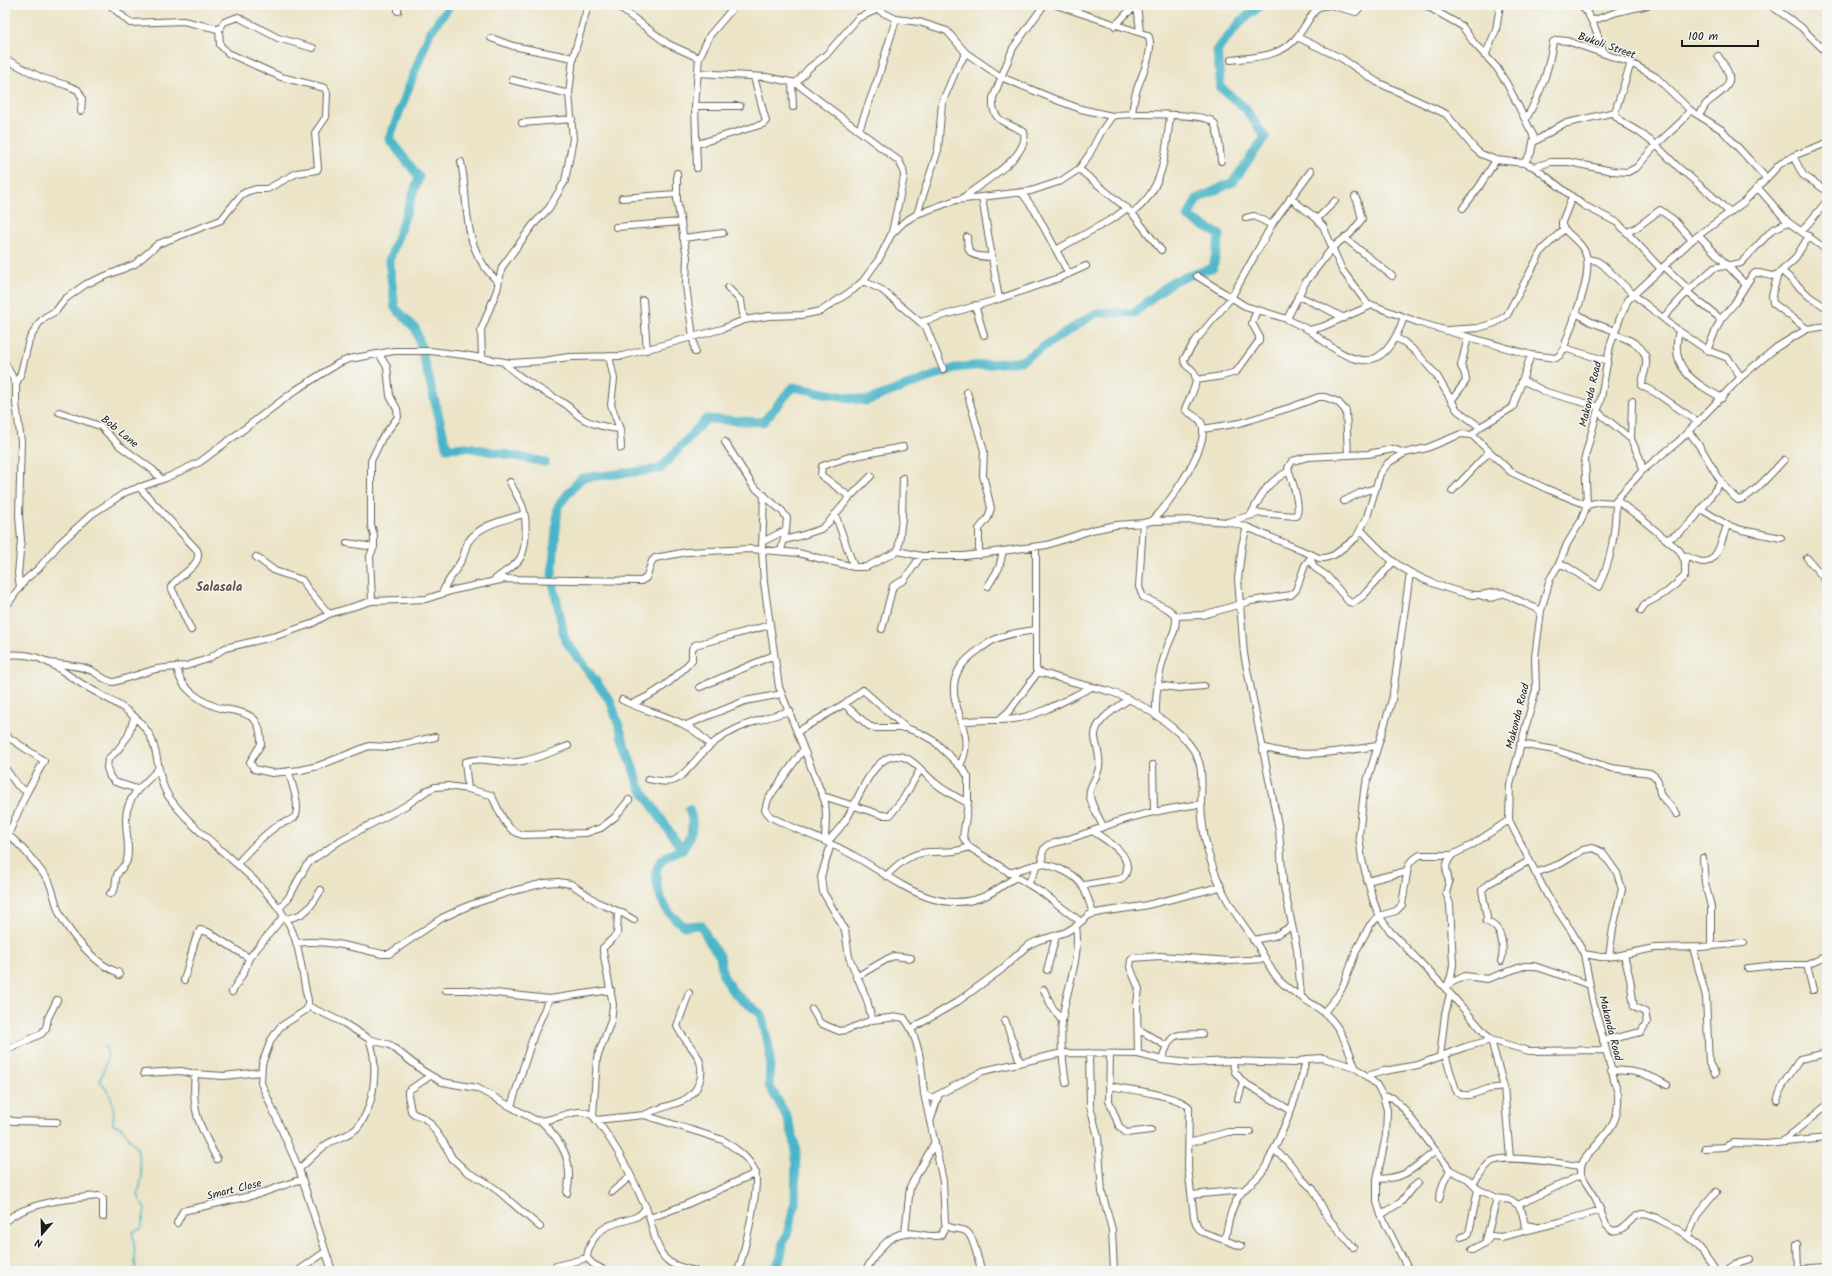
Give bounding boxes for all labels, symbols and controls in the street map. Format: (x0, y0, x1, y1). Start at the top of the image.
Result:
scale bar (1682, 22, 1758, 48)
text: 100 m (1688, 27, 1719, 46)
street label: Bukoli Street (1575, 28, 1639, 64)
street label: Makonda Road (1575, 359, 1607, 429)
street label: Bob Lane (97, 411, 142, 453)
district label: Salasala (196, 577, 243, 598)
street label: Makonda Road (1501, 681, 1535, 751)
street label: Makonda Road (1593, 994, 1627, 1063)
street label: Smart Close (205, 1174, 264, 1205)
north arrow (22, 1214, 62, 1254)
text: N (33, 1233, 45, 1252)

